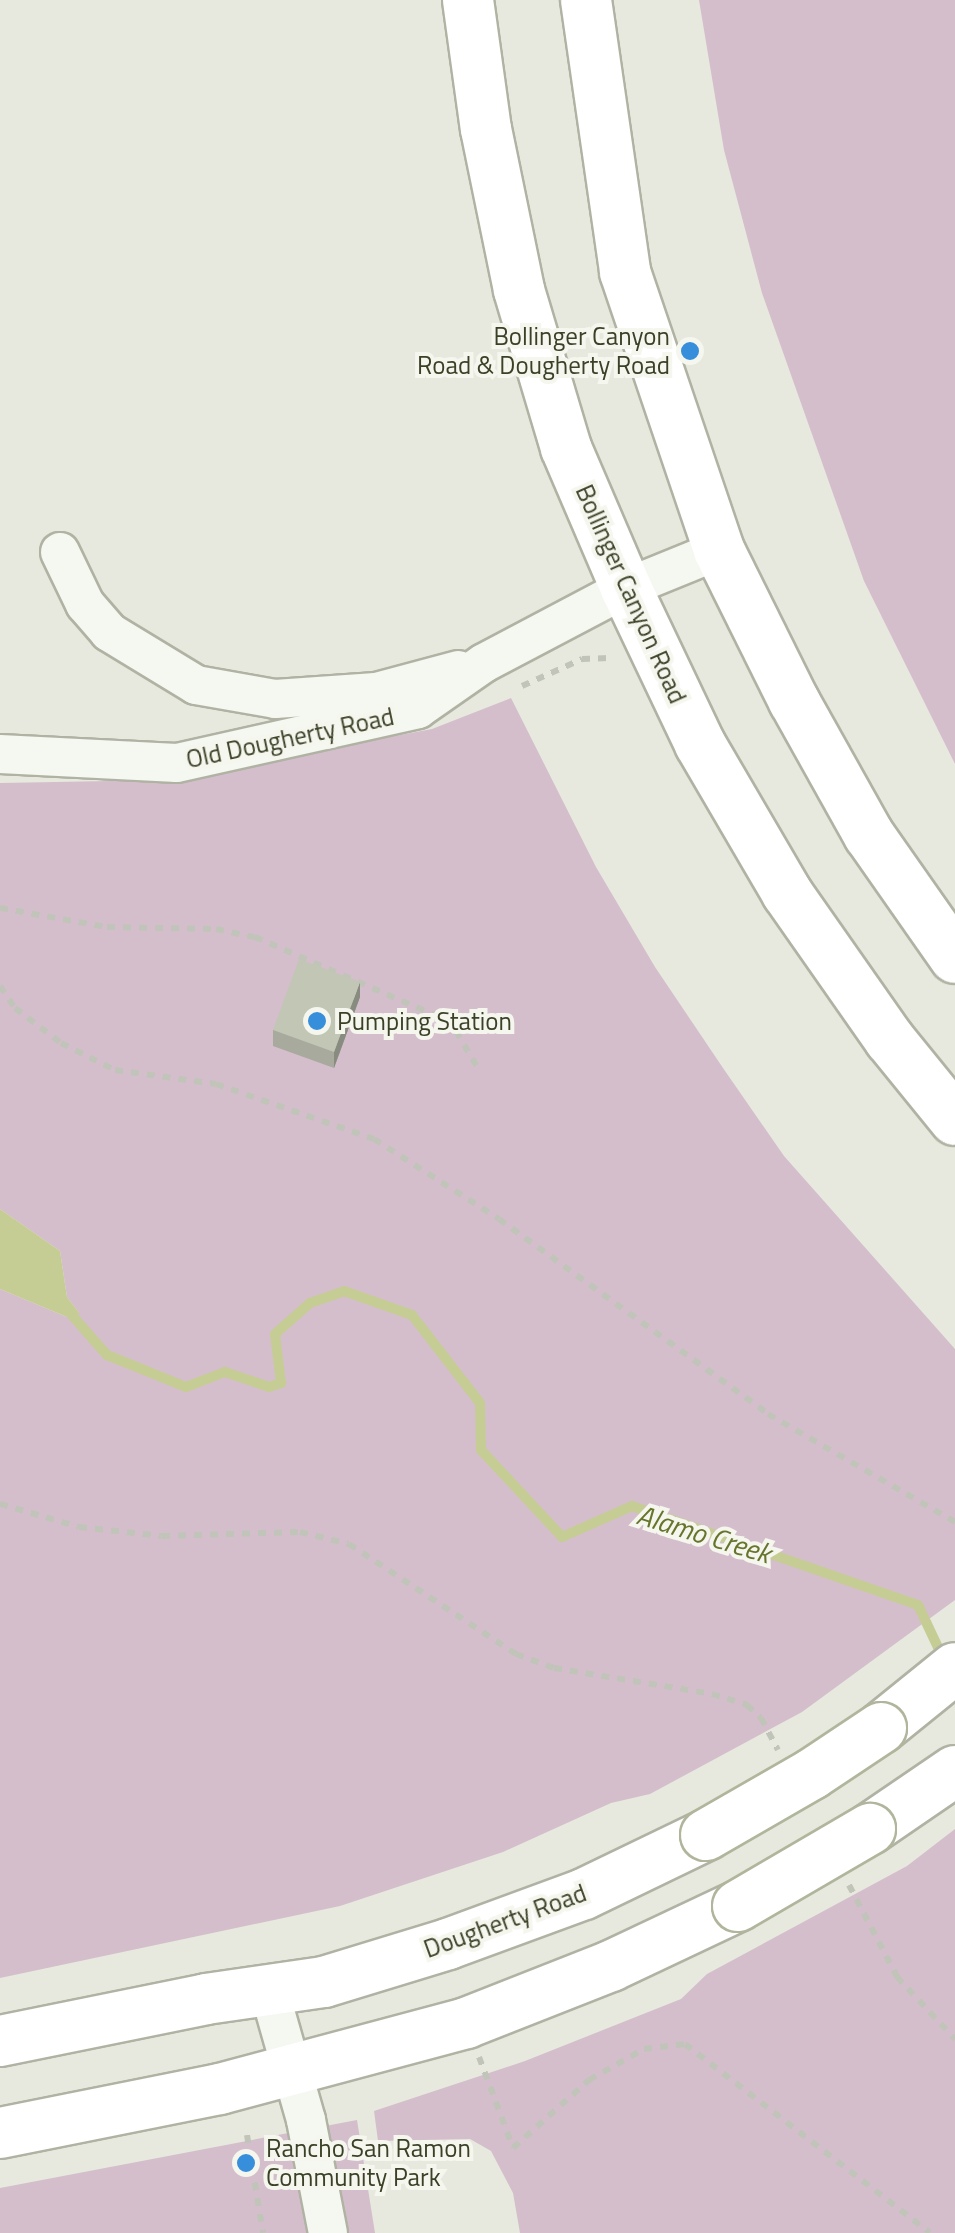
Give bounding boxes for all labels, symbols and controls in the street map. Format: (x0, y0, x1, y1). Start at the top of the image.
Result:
place label: Bollinger Canyon Road & Dougherty Road (417, 322, 670, 381)
marker: Bollinger Canyon Road & Dougherty Road (679, 340, 701, 362)
street label: Bollinger Canyon Road (569, 480, 693, 708)
street label: Old Dougherty Road (183, 701, 397, 775)
place label: Pumping Station (337, 1006, 512, 1036)
marker: Pumping Station (306, 1010, 328, 1032)
water label: Alamo Creek (633, 1498, 775, 1570)
street label: Dougherty Road (420, 1878, 590, 1964)
place label: Rancho San Ramon Community Park (266, 2134, 471, 2193)
marker: Rancho San Ramon Community Park (235, 2152, 257, 2174)

